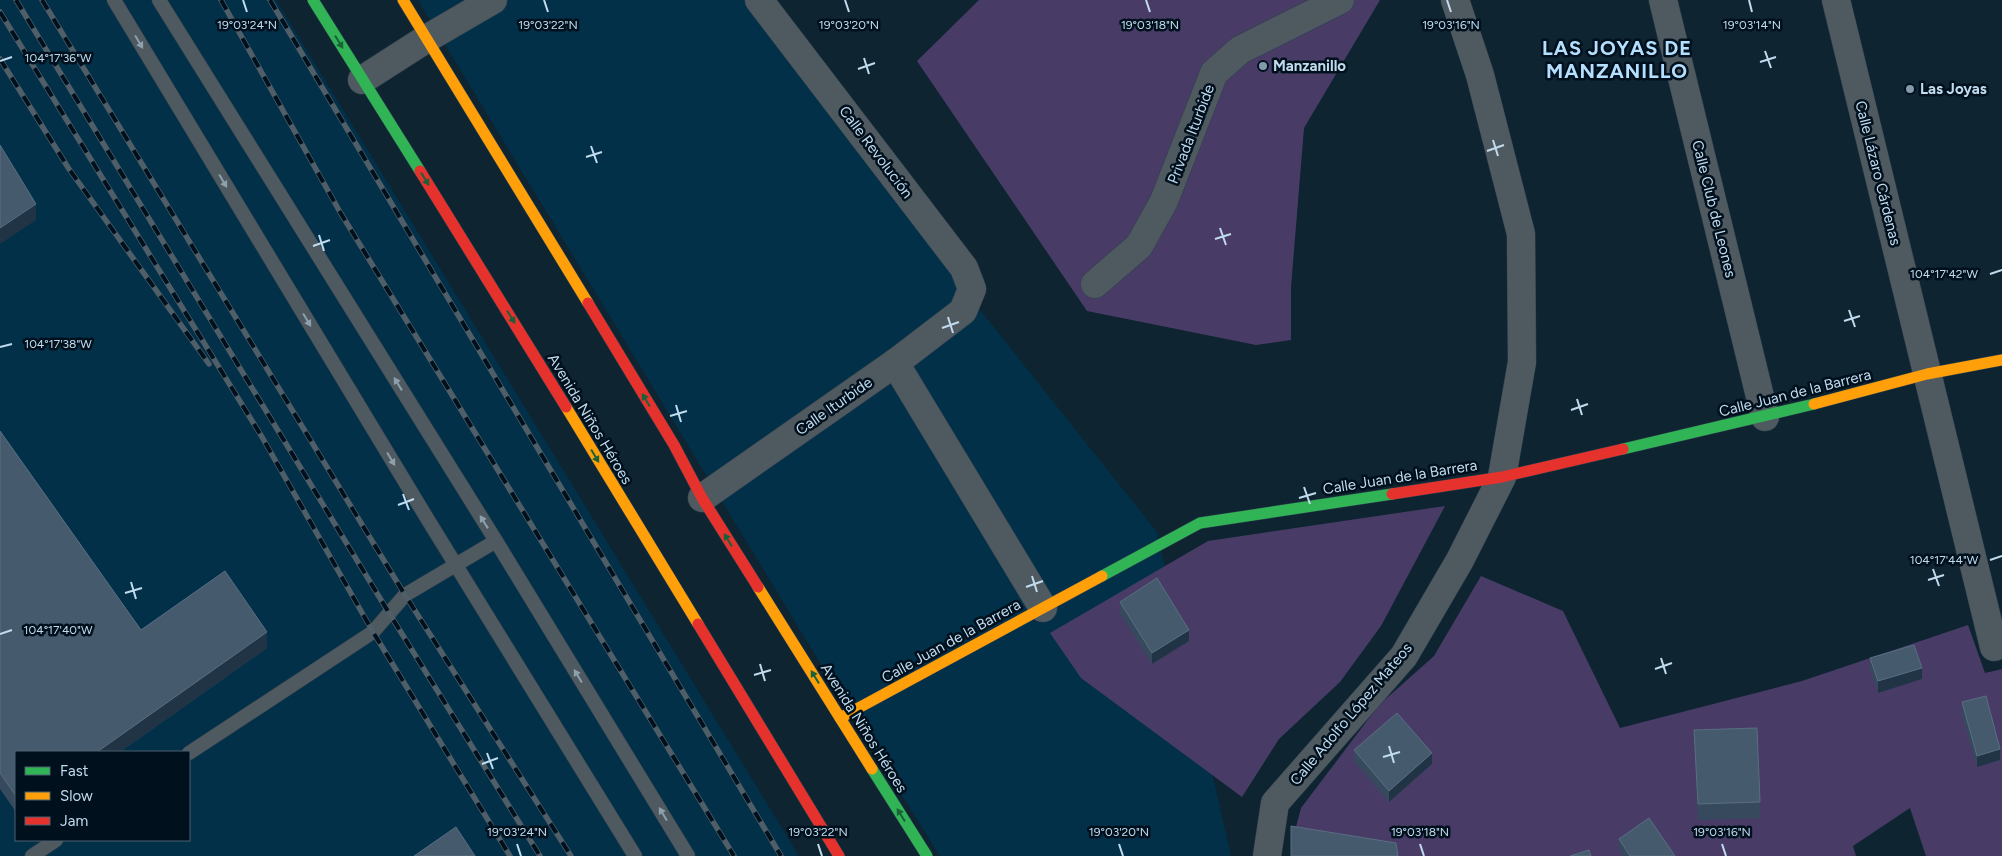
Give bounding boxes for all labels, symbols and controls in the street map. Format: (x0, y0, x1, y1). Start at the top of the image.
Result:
text: 19°03'24"N (217, 18, 277, 32)
text: 19°03'22"N (518, 18, 578, 32)
text: 19°03'20"N (819, 18, 879, 32)
text: 19°03'18"N (1121, 18, 1179, 32)
text: 19°03'16"N (1422, 18, 1480, 32)
text: 19°03'14"N (1723, 18, 1781, 32)
one-way arrow (135, 35, 144, 48)
one-way arrow (334, 35, 343, 48)
district label: LAS JOYAS DE MANZANILLO (1542, 36, 1692, 83)
text: 104°17'36"W (24, 51, 92, 65)
place label: Manzanillo (1273, 57, 1346, 75)
marker: Manzanillo (1257, 60, 1269, 72)
place label: Las Joyas (1920, 80, 1987, 98)
street label: Privada Iturbide (1164, 82, 1218, 186)
marker: Las Joyas (1904, 83, 1916, 95)
street label: Calle Lázaro Cárdenas (1851, 99, 1905, 247)
street label: Calle Revolución (835, 102, 917, 202)
street label: Calle Club de Leones (1688, 138, 1740, 280)
one-way arrow (420, 173, 429, 186)
one-way arrow (219, 174, 228, 187)
text: 104°17'42"W (1910, 267, 1978, 281)
one-way arrow (506, 311, 515, 324)
one-way arrow (303, 314, 312, 327)
text: 104°17'38"W (24, 337, 92, 351)
street label: Avenida Niños Héroes (544, 350, 636, 488)
street label: Calle Juan de la Barrera (1717, 365, 1873, 421)
street label: Calle Iturbide (792, 373, 876, 439)
one-way arrow (394, 378, 403, 391)
one-way arrow (642, 393, 651, 406)
one-way arrow (591, 449, 600, 462)
one-way arrow (386, 453, 395, 466)
street label: Calle Juan de la Barrera (1322, 456, 1478, 498)
one-way arrow (480, 516, 489, 529)
one-way arrow (724, 533, 733, 546)
text: 104°17'44"W (1910, 553, 1979, 567)
street label: Calle Juan de la Barrera (878, 595, 1024, 687)
text: 104°17'40"W (24, 623, 93, 637)
street label: Calle Adolfo López Mateos (1286, 639, 1416, 789)
street label: Avenida Niños Héroes (817, 660, 911, 796)
one-way arrow (574, 669, 583, 682)
one-way arrow (810, 671, 819, 684)
legend (15, 751, 190, 841)
text: Fast (60, 762, 89, 780)
text: Slow (60, 787, 93, 805)
one-way arrow (658, 808, 668, 821)
one-way arrow (897, 808, 906, 821)
text: Jam (60, 812, 88, 830)
text: 19°03'24"N (487, 825, 547, 839)
text: 19°03'22"N (788, 825, 848, 839)
text: 19°03'20"N (1089, 825, 1149, 839)
text: 19°03'18"N (1391, 825, 1449, 839)
text: 19°03'16"N (1693, 825, 1751, 839)

